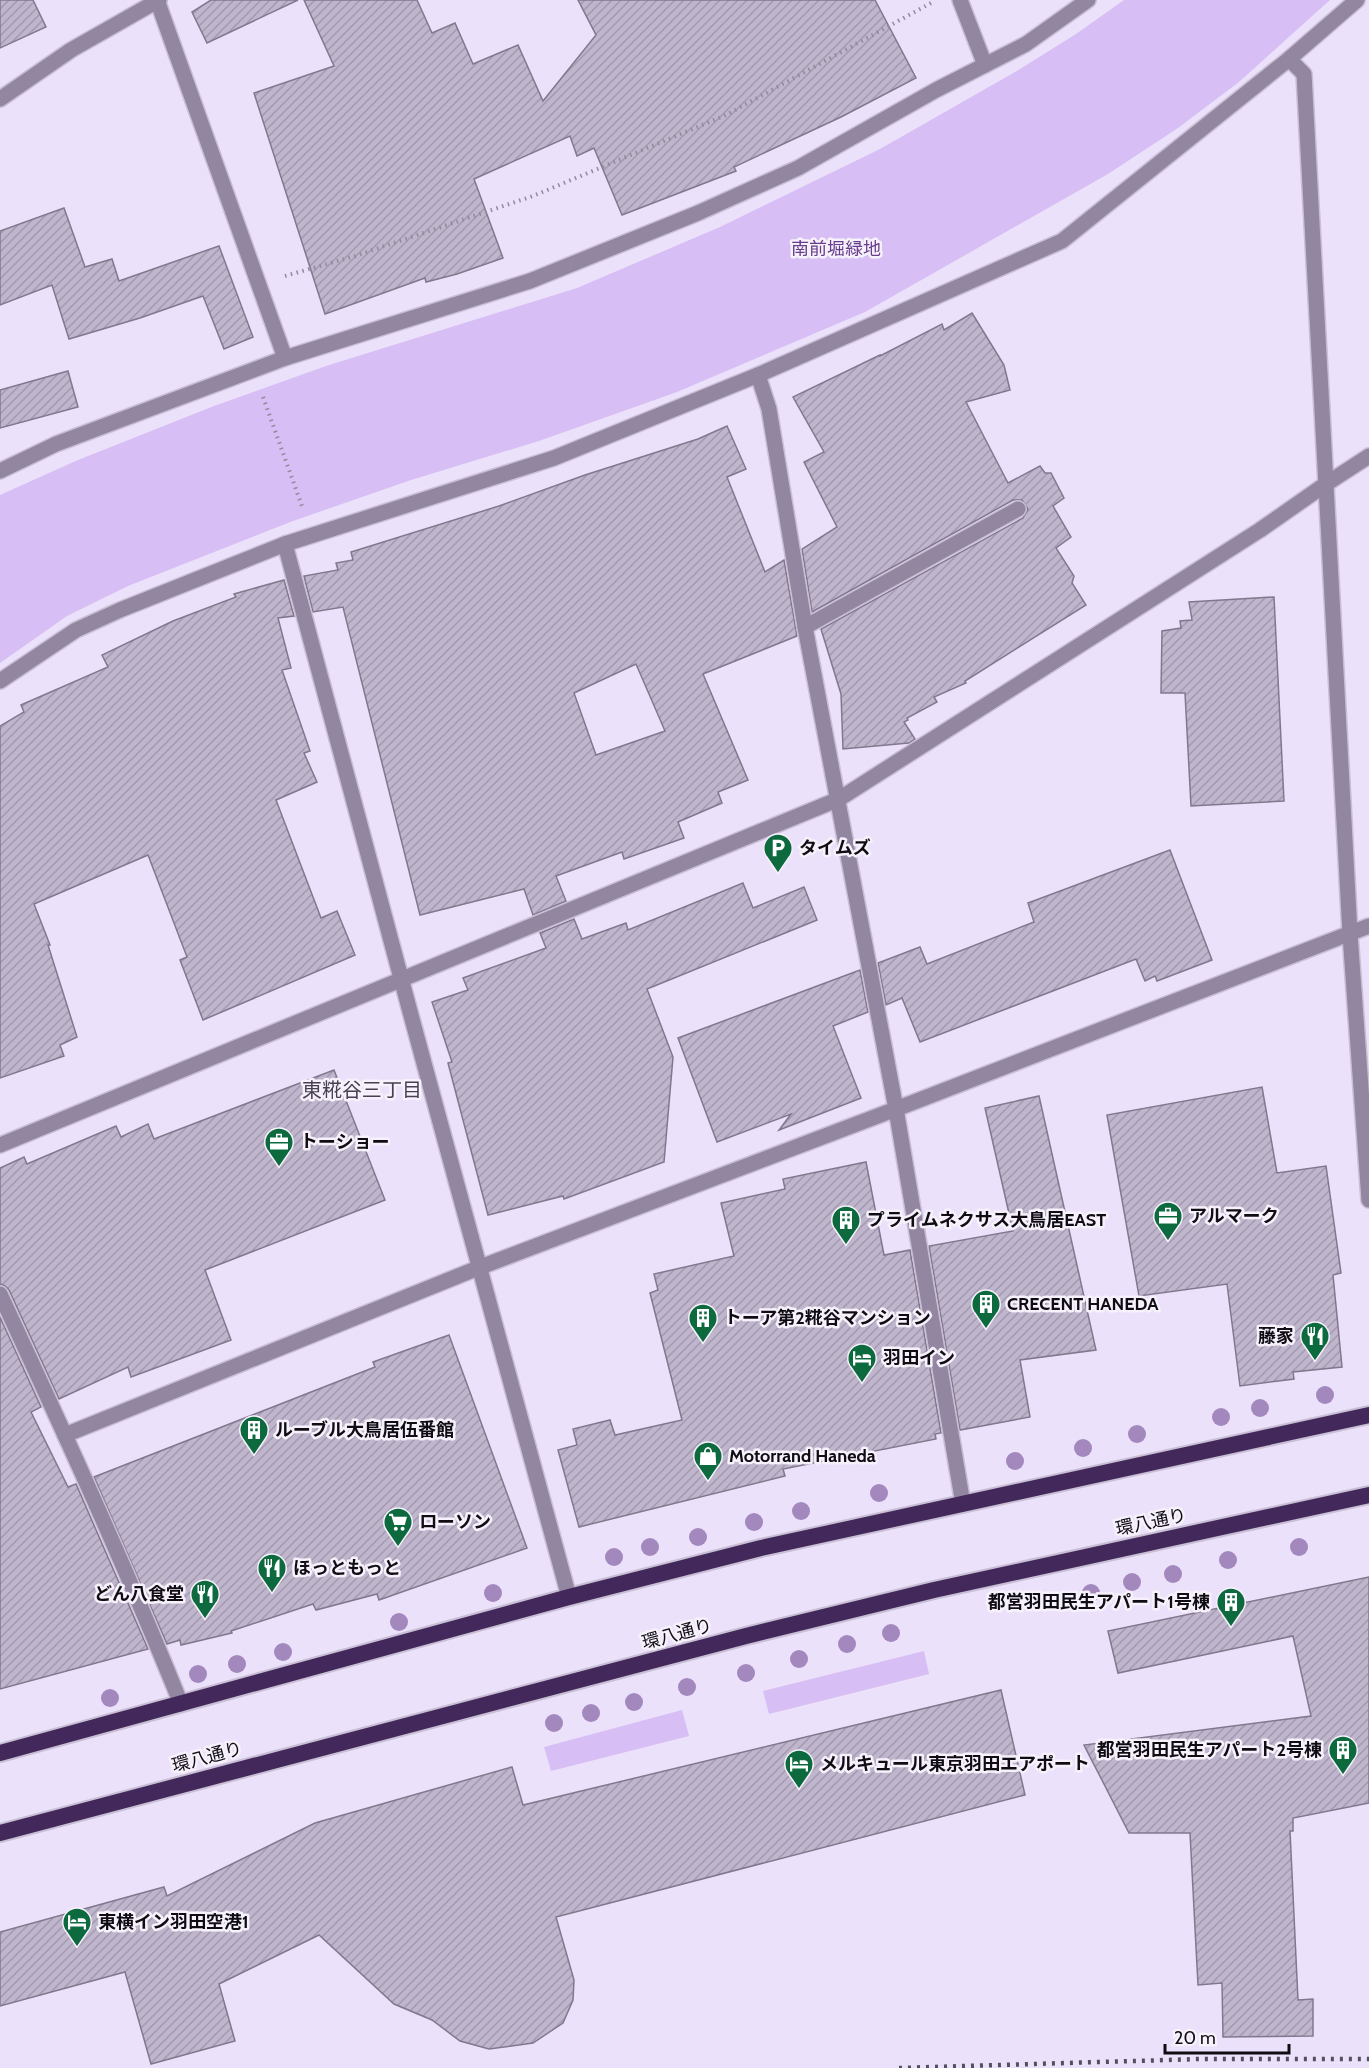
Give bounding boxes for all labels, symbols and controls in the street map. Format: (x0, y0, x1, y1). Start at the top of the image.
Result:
park label: 南前堀緑地 (791, 238, 881, 260)
parking icon: タイムズ (762, 832, 794, 874)
place label: タイムズ (799, 837, 871, 859)
district label: 東糀谷三丁目 (302, 1078, 422, 1102)
office icon: トーショー (263, 1126, 295, 1168)
place label: トーショー (300, 1131, 390, 1153)
office icon: アルマーク (1152, 1200, 1184, 1242)
building icon: プライムネクサス大鳥居EAST (830, 1204, 862, 1246)
place label: アルマーク (1189, 1205, 1279, 1227)
place label: プライムネクサス大鳥居EAST (867, 1209, 1106, 1231)
building icon: CRECENT HANEDA (970, 1288, 1002, 1330)
place label: CRECENT HANEDA (1007, 1293, 1159, 1315)
building icon: トーア第2糀谷マンション (687, 1302, 719, 1344)
place label: トーア第2糀谷マンション (724, 1307, 931, 1329)
restaurant icon: 藤家 (1299, 1320, 1331, 1362)
place label: 藤家 (1258, 1325, 1294, 1347)
hotel icon: 羽田イン (846, 1342, 878, 1384)
place label: 羽田イン (883, 1347, 955, 1369)
building icon: ルーブル大鳥居伍番館 (238, 1414, 270, 1456)
place label: ルーブル大鳥居伍番館 (275, 1419, 454, 1441)
shop icon: Motorrand Haneda (692, 1440, 724, 1482)
place label: Motorrand Haneda (729, 1445, 876, 1467)
street label: 環八通り (1113, 1504, 1189, 1540)
supermarket icon: ローソン (382, 1506, 414, 1548)
place label: ローソン (419, 1511, 491, 1533)
restaurant icon: ほっともっと (256, 1552, 288, 1594)
place label: ほっともっと (293, 1557, 401, 1579)
restaurant icon: どん八食堂 (189, 1578, 221, 1620)
place label: どん八食堂 (94, 1583, 184, 1605)
building icon: 都営羽田民生アパート1号棟 (1215, 1586, 1247, 1628)
place label: 都営羽田民生アパート1号棟 (988, 1591, 1210, 1613)
street label: 環八通り (639, 1614, 715, 1654)
building icon: 都営羽田民生アパート2号棟 (1327, 1734, 1359, 1776)
street label: 環八通り (169, 1737, 245, 1777)
place label: 都営羽田民生アパート2号棟 (1097, 1739, 1322, 1761)
hotel icon: メルキュール東京羽田エアポート (783, 1748, 815, 1790)
place label: メルキュール東京羽田エアポート (820, 1753, 1090, 1775)
hotel icon: 東横イン羽田空港1 (61, 1906, 93, 1948)
place label: 東横イン羽田空港1 (98, 1911, 249, 1933)
scale bar (1165, 2017, 1290, 2055)
text: 20 m (1174, 2027, 1216, 2049)

